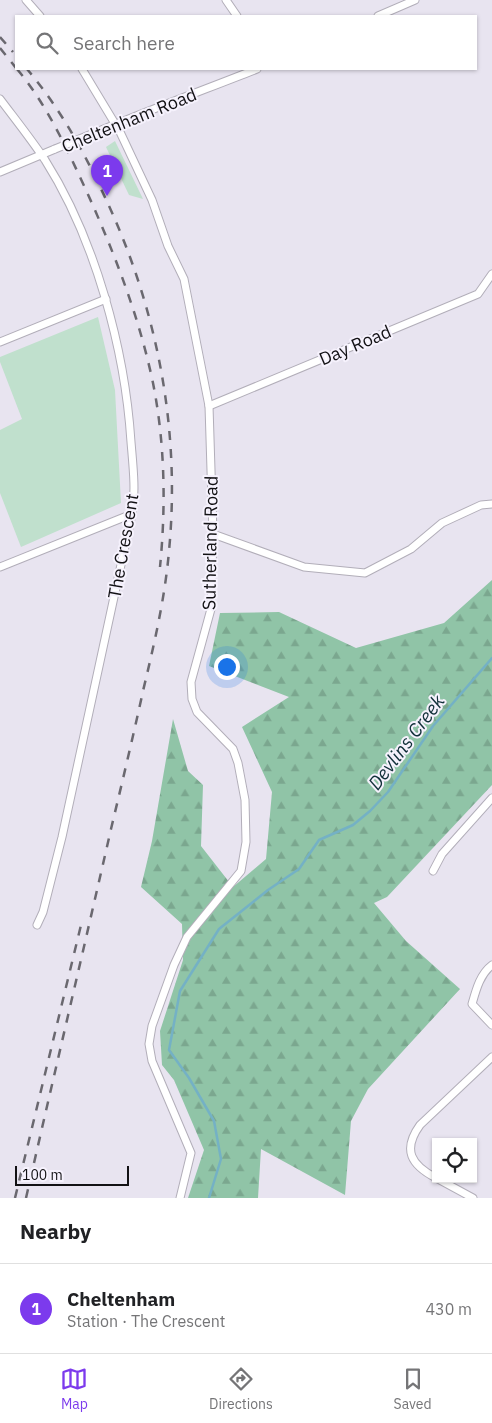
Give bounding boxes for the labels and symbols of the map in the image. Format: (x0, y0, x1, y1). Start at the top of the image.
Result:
street label: Cheltenham Road (58, 82, 200, 158)
pin: 1 (91, 155, 123, 196)
street label: Day Road (315, 320, 395, 370)
street label: Sutherland Road (197, 476, 223, 610)
street label: The Crescent (102, 492, 144, 600)
your location (214, 654, 240, 680)
water label: Devlins Creek (362, 689, 450, 794)
scale bar (15, 1163, 129, 1186)

